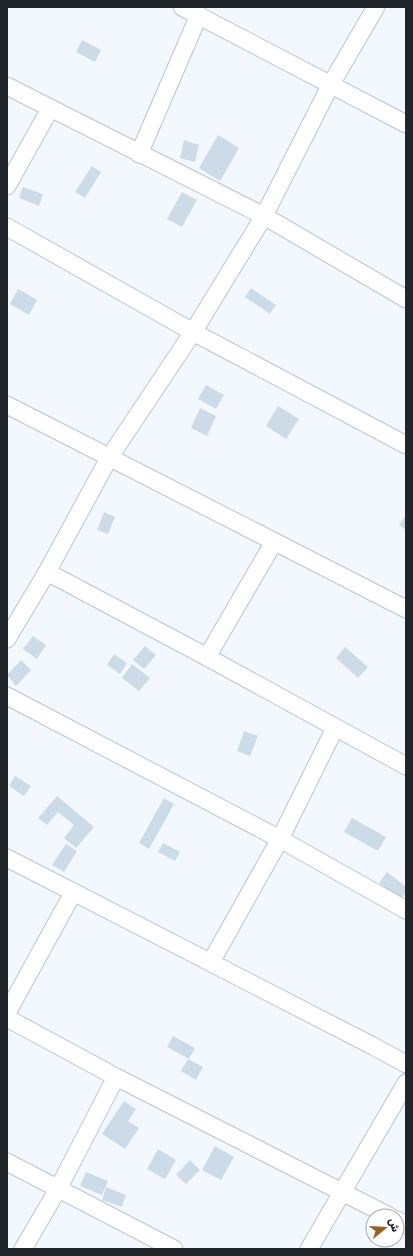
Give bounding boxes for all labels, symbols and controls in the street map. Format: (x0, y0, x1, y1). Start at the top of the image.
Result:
north arrow (365, 1208, 405, 1248)
text: ش (386, 1216, 402, 1234)

